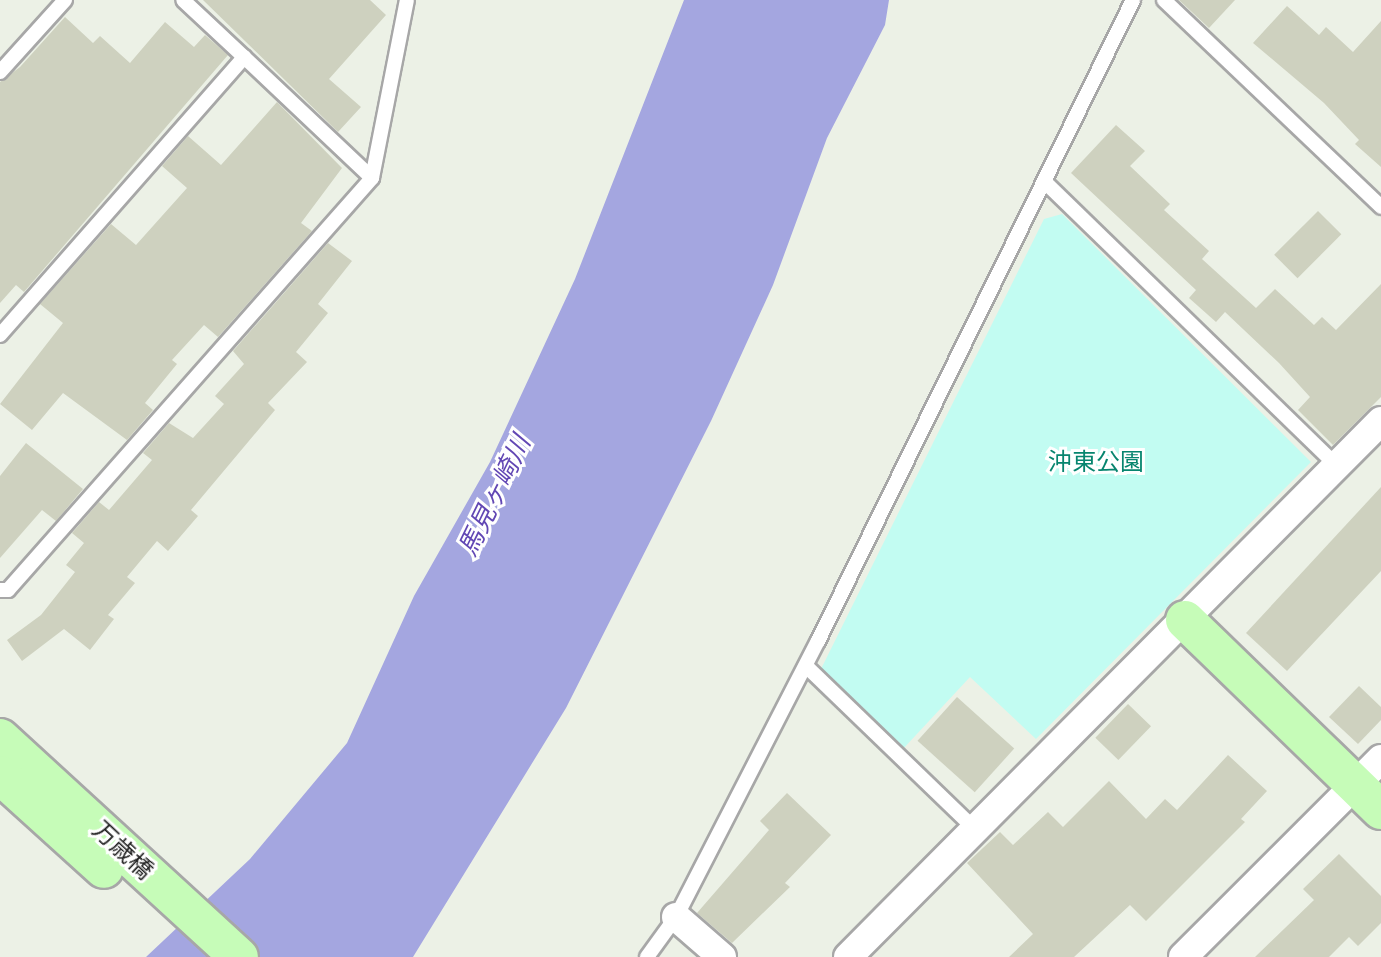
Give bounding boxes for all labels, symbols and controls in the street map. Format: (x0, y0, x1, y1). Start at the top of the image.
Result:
water label: 馬見ヶ崎川 (452, 431, 538, 561)
park label: 沖東公園 (1048, 448, 1144, 476)
street label: 万歳橋 (87, 815, 159, 885)

